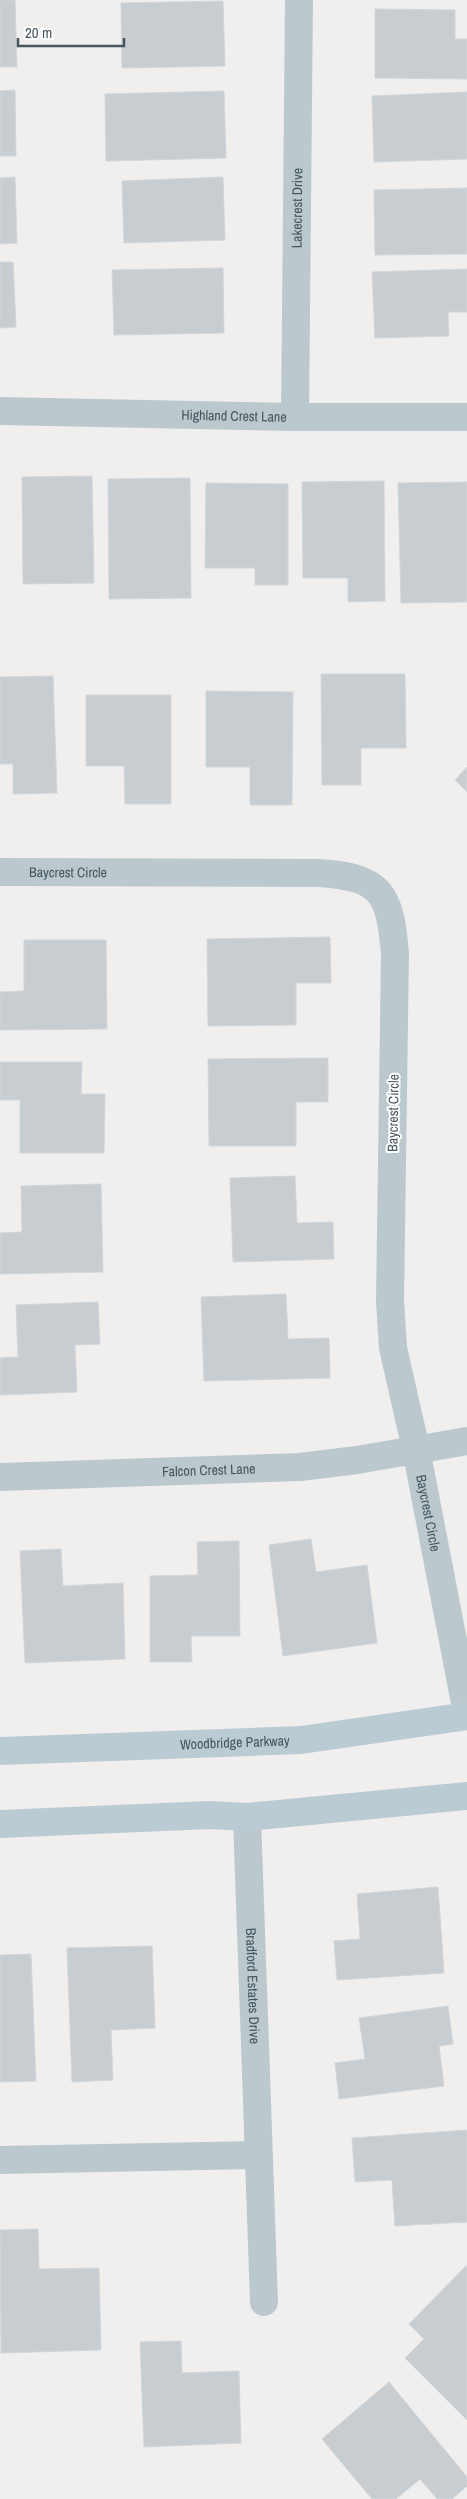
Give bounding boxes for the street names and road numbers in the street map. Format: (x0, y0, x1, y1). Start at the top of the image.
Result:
street label: Lakecrest Drive (288, 168, 306, 248)
street label: Highland Crest Lane (181, 406, 287, 426)
street label: Baycrest Circle (29, 863, 107, 881)
street label: Baycrest Circle (383, 1074, 403, 1152)
street label: Falcon Crest Lane (162, 1459, 256, 1481)
street label: Baycrest Circle (412, 1473, 445, 1553)
street label: Woodbridge Parkway (180, 1731, 290, 1753)
street label: Bradford Estates Drive (242, 1927, 264, 2044)

